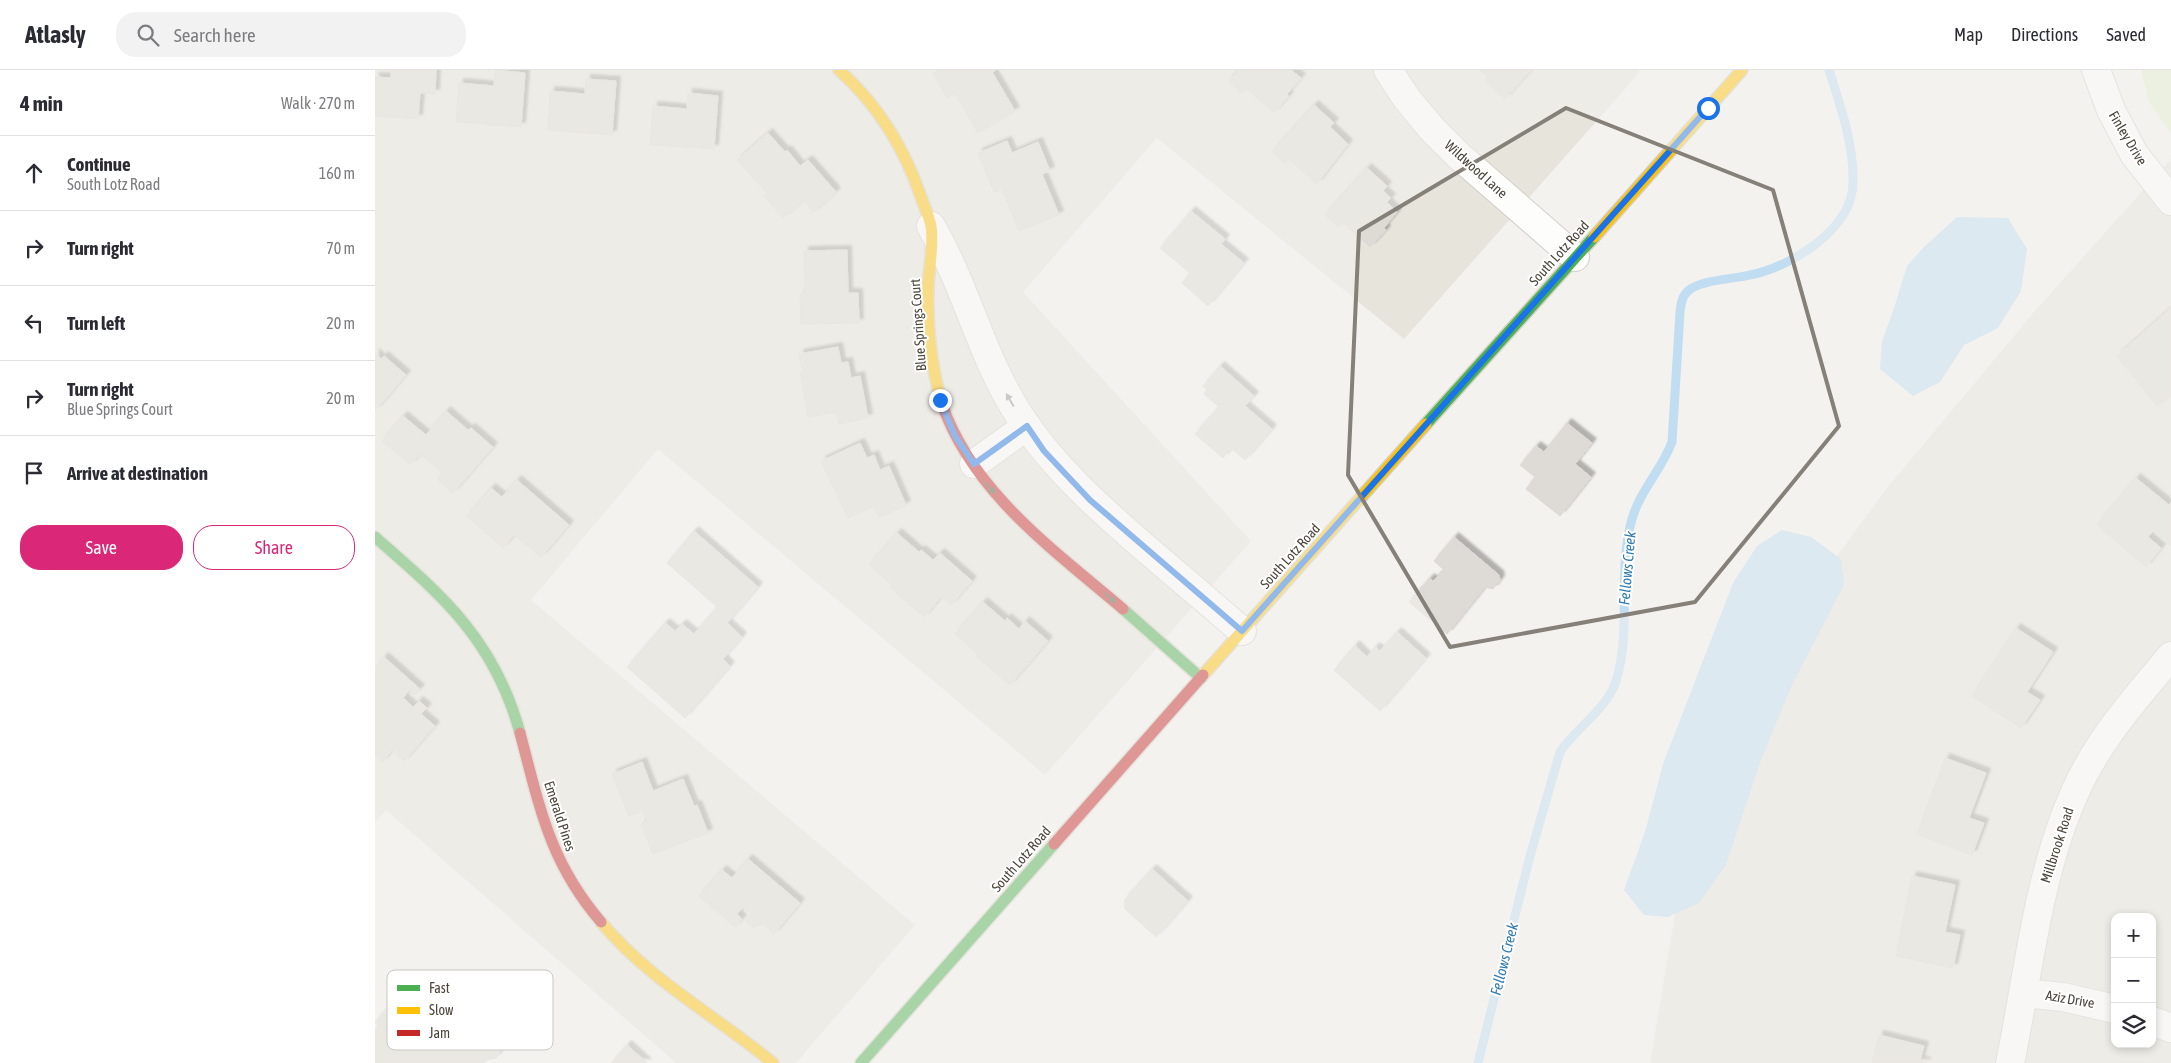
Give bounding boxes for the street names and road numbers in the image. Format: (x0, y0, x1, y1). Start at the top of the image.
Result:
street label: Finley Drive (2106, 108, 2150, 168)
street label: Wildwood Lane (1441, 137, 1511, 201)
street label: South Lotz Road (1526, 217, 1592, 289)
street label: Blue Springs Court (907, 278, 929, 372)
street label: South Lotz Road (1257, 520, 1323, 592)
street label: Emerald Pines (541, 779, 579, 853)
street label: Millbrook Road (2037, 805, 2077, 885)
street label: South Lotz Road (988, 823, 1054, 895)
street label: Aziz Drive (2044, 987, 2096, 1011)

